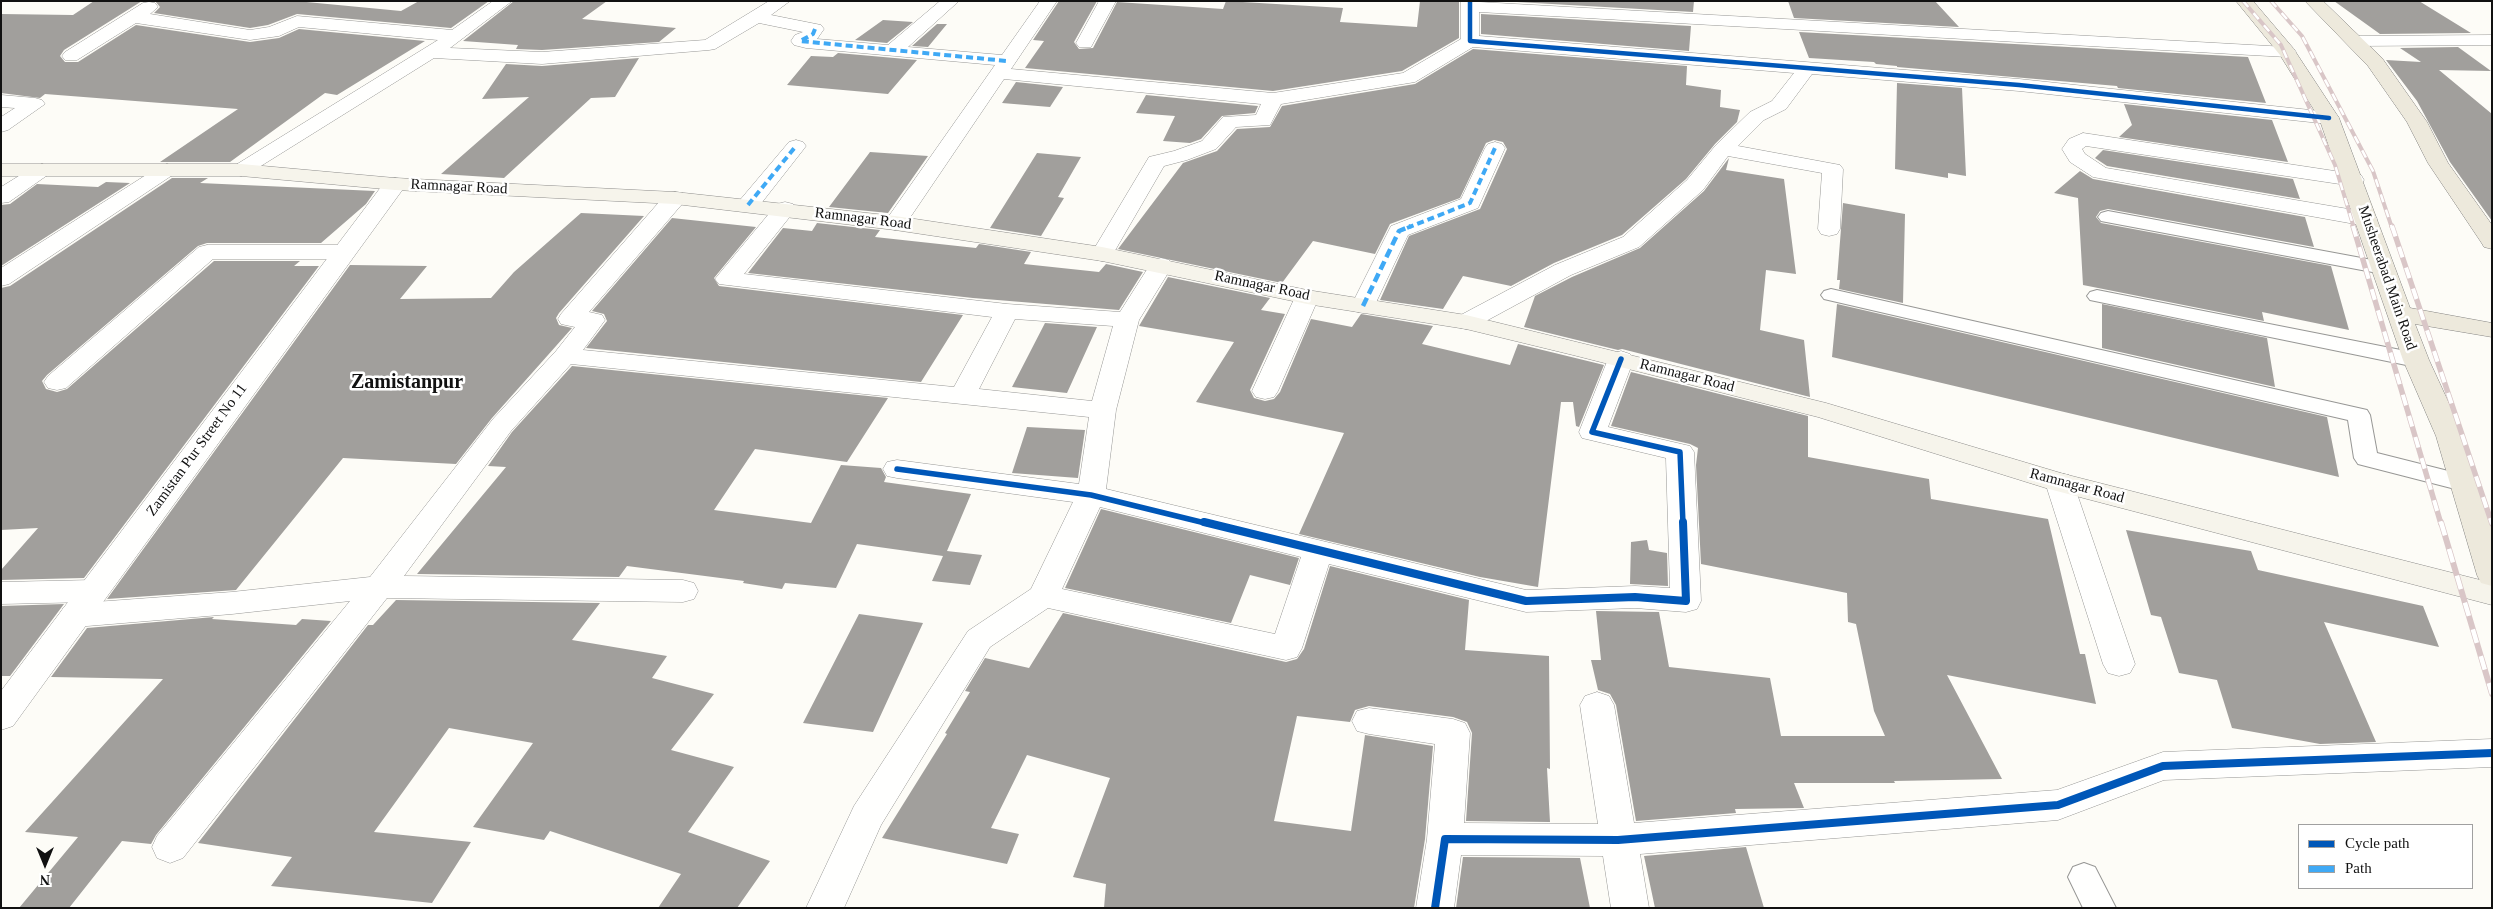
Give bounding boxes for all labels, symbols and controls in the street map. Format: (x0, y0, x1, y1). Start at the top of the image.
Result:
street label: Ramnagar Road (410, 175, 508, 199)
street label: Musheerabad Main Road (2354, 203, 2420, 353)
street label: Ramnagar Road (814, 204, 912, 234)
street label: Ramnagar Road (1213, 267, 1311, 305)
street label: Ramnagar Road (1638, 356, 1736, 396)
district label: Zamistanpur (351, 371, 463, 395)
street label: Zamistan Pur Street No 11 (143, 380, 251, 520)
street label: Ramnagar Road (2028, 465, 2126, 507)
legend (2298, 824, 2473, 889)
text: Cycle path (2345, 835, 2410, 851)
north arrow (20, 839, 70, 889)
text: Path (2345, 860, 2372, 876)
text: N (40, 872, 50, 887)

